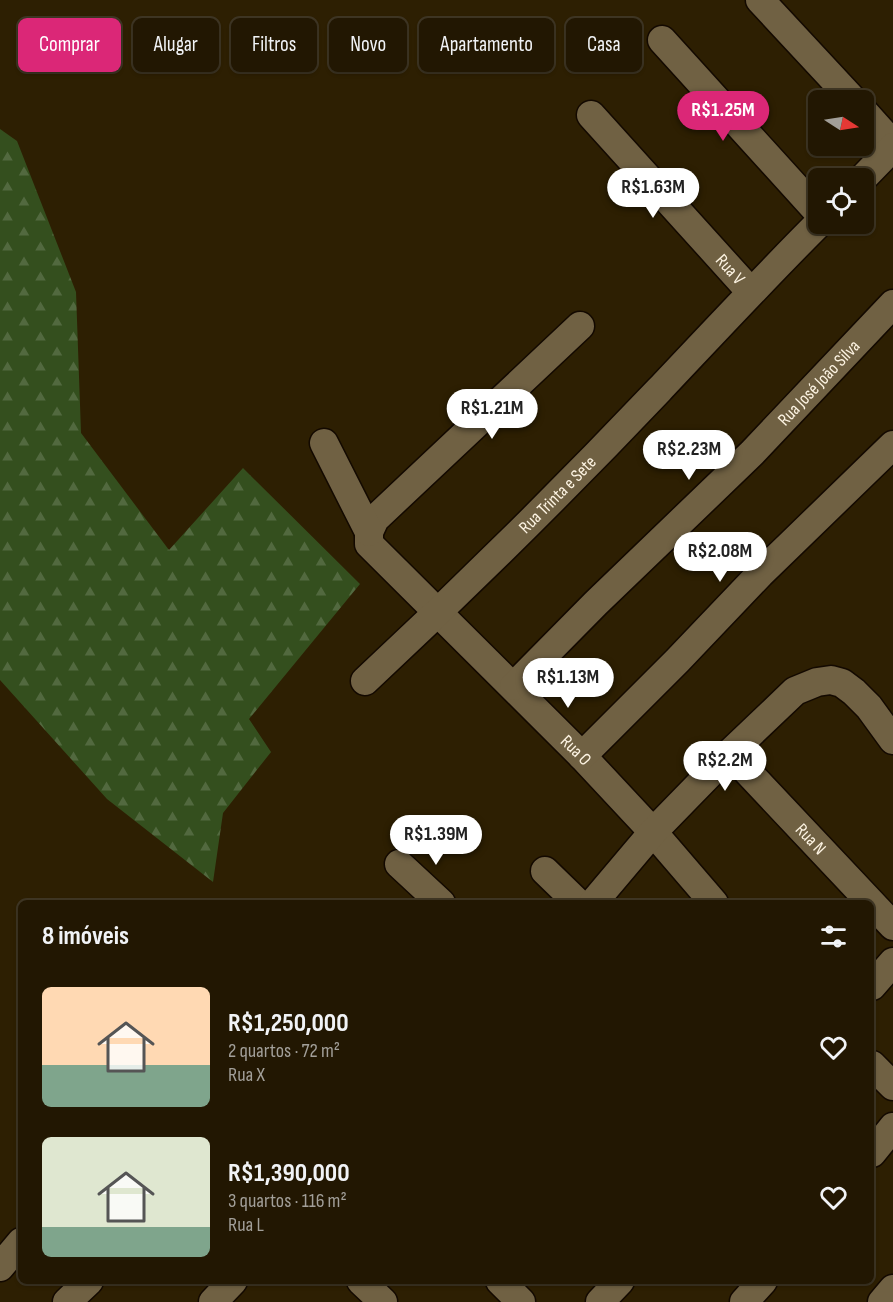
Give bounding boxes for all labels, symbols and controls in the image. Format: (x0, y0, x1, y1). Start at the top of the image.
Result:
chip: Comprar (18, 18, 121, 72)
chip: Alugar (133, 18, 219, 72)
chip: Filtros (231, 18, 317, 72)
chip: Novo (329, 18, 407, 72)
chip: Apartamento (419, 18, 554, 72)
chip: Casa (566, 18, 642, 72)
north arrow (808, 90, 874, 156)
map controls (808, 90, 874, 234)
pin: R$1.25M (668, 91, 778, 142)
text: R$1.25M (691, 98, 755, 122)
pin: R$1.63M (598, 168, 708, 219)
button: locate (808, 168, 874, 234)
text: R$1.63M (621, 175, 685, 199)
street label: Rua V (711, 250, 749, 289)
street label: Rua José João Silva (774, 336, 864, 430)
pin: R$1.21M (437, 389, 547, 440)
text: R$1.21M (461, 396, 523, 420)
pin: R$2.23M (634, 430, 744, 481)
text: R$2.23M (657, 437, 721, 461)
street label: Rua Trinta e Sete (515, 452, 601, 538)
pin: R$2.08M (665, 532, 775, 583)
text: R$2.08M (688, 539, 752, 563)
pin: R$1.13M (513, 658, 623, 709)
text: R$1.13M (537, 665, 599, 689)
street label: Rua O (556, 731, 595, 770)
pin: R$2.2M (676, 741, 774, 792)
text: R$2.2M (697, 748, 753, 772)
pin: R$1.39M (381, 815, 491, 866)
street label: Rua N (791, 819, 830, 859)
text: R$1.39M (404, 822, 468, 846)
icon: filters (817, 920, 850, 953)
text: 8 imóveis (42, 921, 129, 952)
text: R$1,250,000 (228, 1008, 349, 1039)
icon: home (90, 1011, 162, 1083)
icon: heart (817, 1031, 850, 1064)
text: 2 quartos · 72 m² (228, 1039, 340, 1063)
text: Rua X (228, 1063, 265, 1087)
text: R$1,390,000 (228, 1158, 350, 1189)
icon: home (90, 1161, 162, 1233)
icon: heart (817, 1181, 850, 1214)
text: 3 quartos · 116 m² (228, 1189, 347, 1213)
text: Rua L (228, 1213, 264, 1237)

